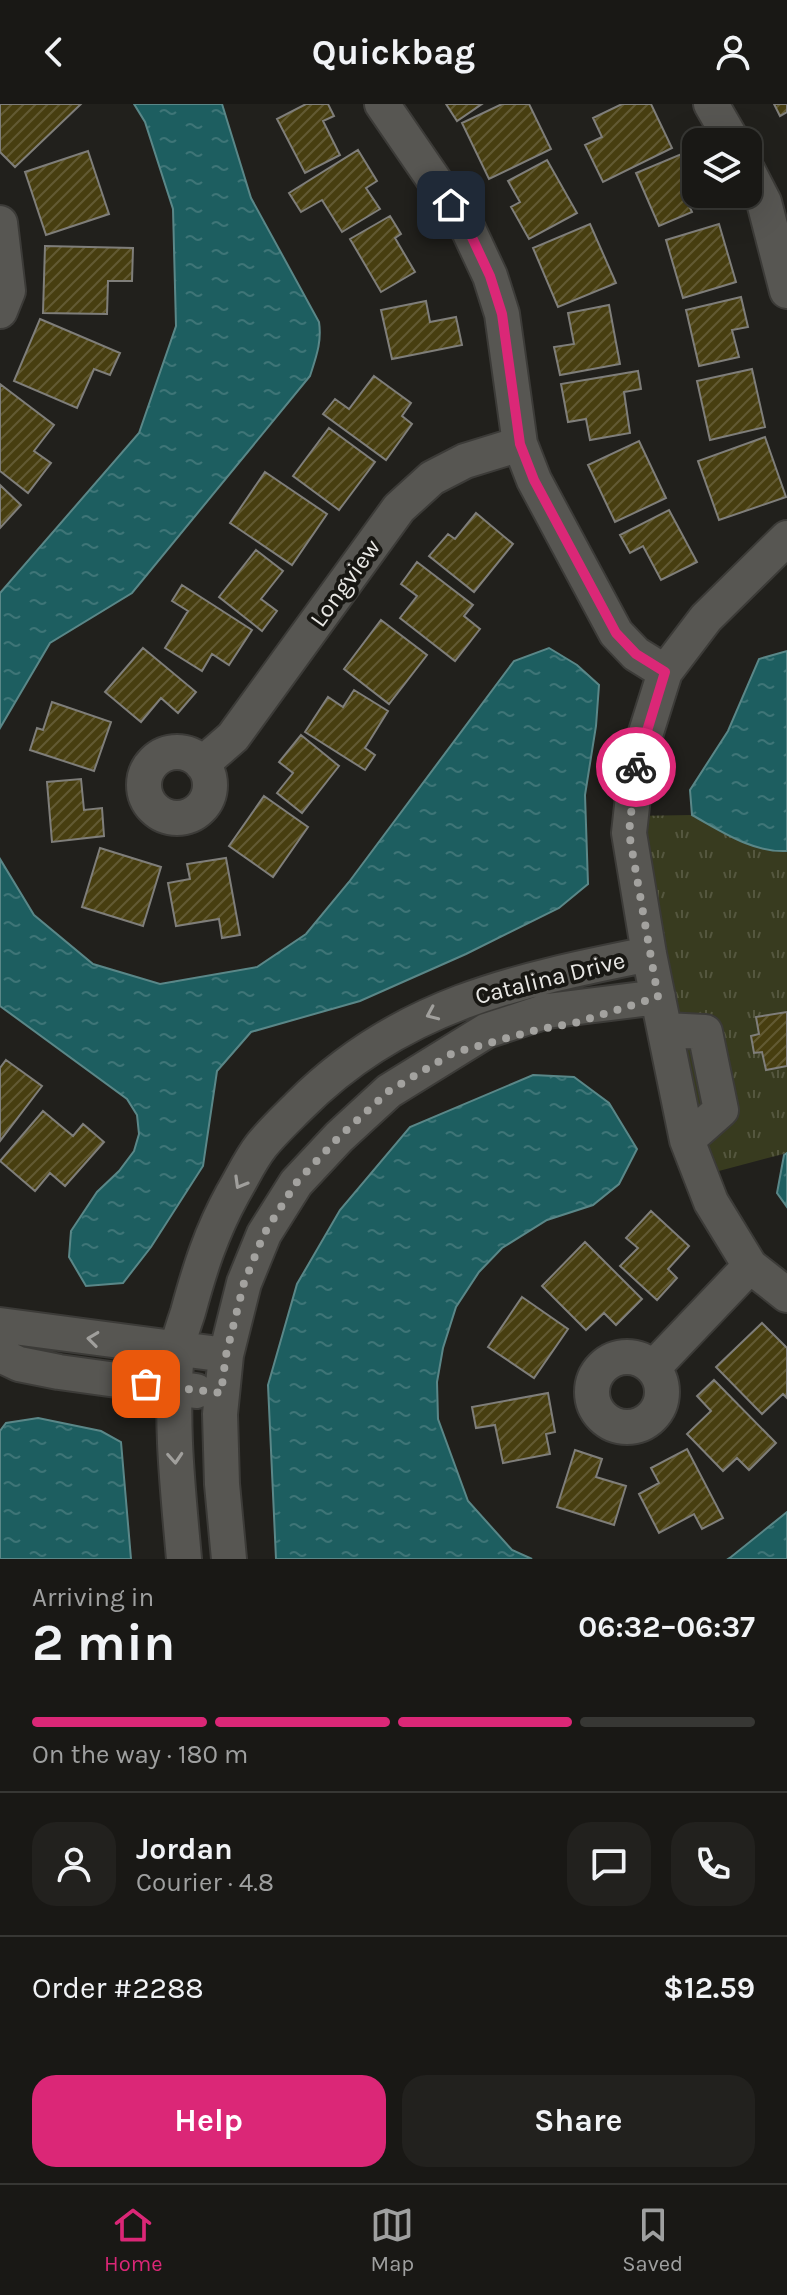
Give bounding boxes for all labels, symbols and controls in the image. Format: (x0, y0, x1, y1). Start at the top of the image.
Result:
icon: back (32, 30, 76, 74)
icon: person (711, 30, 755, 74)
text: Quickbag (312, 31, 475, 73)
map controls (682, 128, 762, 208)
button: layers (682, 128, 762, 208)
pin (417, 171, 485, 239)
icon: home (429, 183, 473, 227)
street label: Longview (304, 534, 386, 632)
courier (596, 727, 676, 807)
icon: bike (614, 745, 658, 789)
street label: Catalina Drive (472, 946, 628, 1010)
one-way arrow (426, 1005, 440, 1021)
one-way arrow (234, 1174, 250, 1188)
one-way arrow (86, 1330, 99, 1347)
pin (112, 1350, 180, 1418)
icon: bag (124, 1362, 168, 1406)
one-way arrow (166, 1452, 183, 1465)
text: Arriving in (32, 1582, 154, 1613)
text: 06:32–06:37 (578, 1609, 755, 1645)
text: 2 min (32, 1612, 175, 1673)
text: On the way · 180 m (32, 1739, 248, 1770)
button: person (32, 1822, 116, 1906)
button: chat (567, 1822, 651, 1906)
button: phone (671, 1822, 755, 1906)
text: Jordan (136, 1831, 233, 1867)
text: Courier · 4.8 (136, 1867, 274, 1898)
text: Order #2288 (32, 1970, 204, 2006)
text: $12.59 (663, 1970, 755, 2006)
button: Help (32, 2075, 386, 2167)
button: Share (402, 2075, 755, 2167)
tab: Home (104, 2203, 163, 2277)
tab: Map (370, 2203, 414, 2277)
tab: Saved (622, 2203, 683, 2277)

